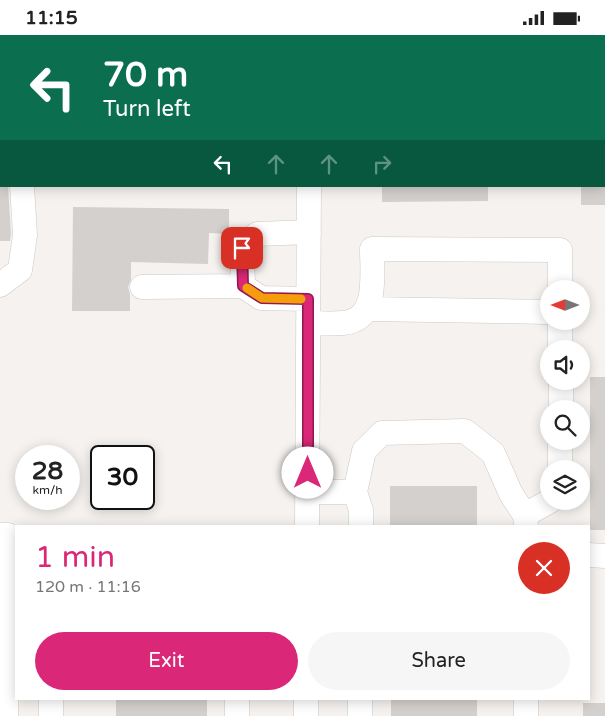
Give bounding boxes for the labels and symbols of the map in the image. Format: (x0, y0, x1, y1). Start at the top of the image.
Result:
pin (221, 227, 263, 269)
north arrow (540, 280, 590, 330)
speed limit sign: 30 (90, 445, 155, 510)
position arrow (281, 446, 333, 498)

